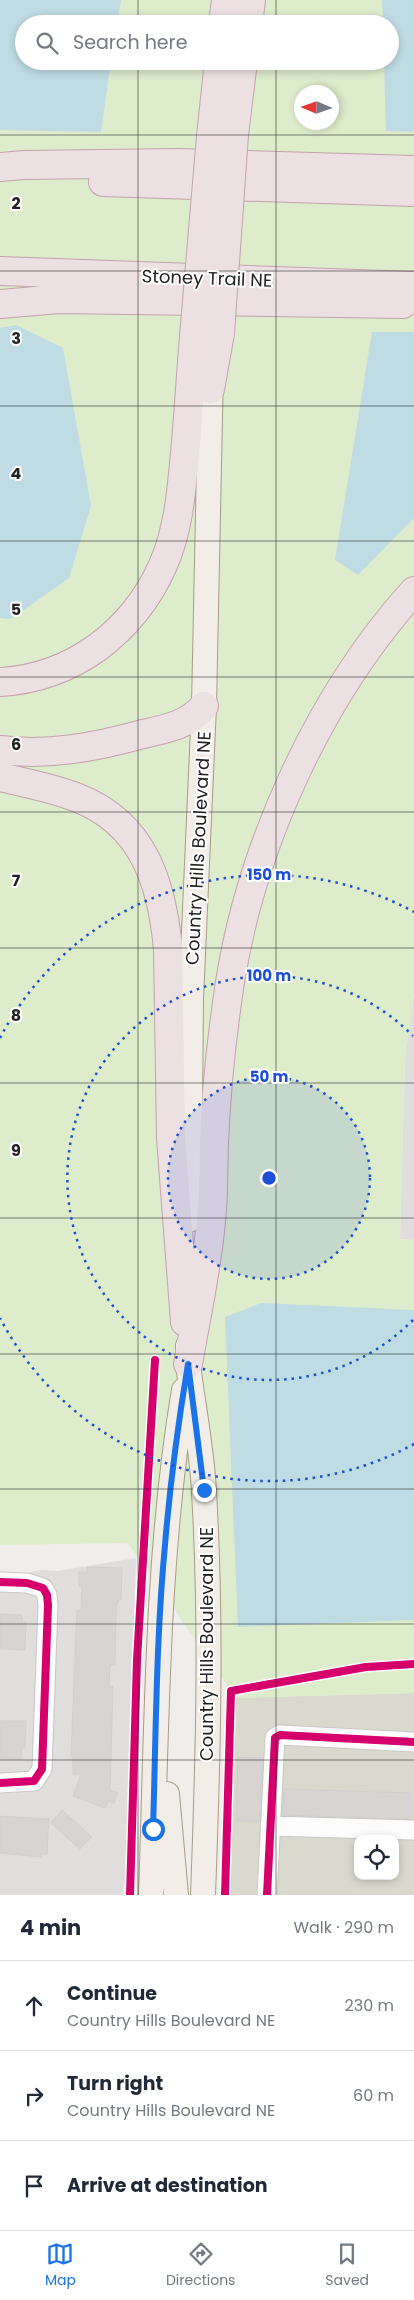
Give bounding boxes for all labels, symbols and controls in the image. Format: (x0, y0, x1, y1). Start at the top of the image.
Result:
search box (15, 15, 399, 70)
icon: search (33, 29, 61, 57)
text: Search here (73, 29, 187, 56)
north arrow (294, 85, 339, 130)
text: 2 (11, 192, 21, 215)
street label: Stoney Trail NE (141, 263, 273, 293)
text: 3 (11, 327, 21, 350)
text: 4 (11, 462, 22, 485)
text: 5 (11, 598, 21, 621)
street label: Country Hills Boulevard NE (179, 730, 217, 966)
text: 6 (11, 733, 21, 756)
text: 150 m (247, 864, 291, 885)
text: 7 (12, 869, 21, 892)
text: 100 m (247, 965, 291, 986)
text: 8 (11, 1004, 21, 1027)
text: 50 m (250, 1066, 288, 1087)
text: 9 (11, 1139, 21, 1162)
centre of rings (260, 1169, 278, 1187)
route end (193, 1479, 216, 1502)
street label: Country Hills Boulevard NE (194, 1527, 219, 1761)
route start (142, 1818, 165, 1841)
map controls (354, 1835, 399, 1880)
button: locate (354, 1835, 399, 1880)
text: 4 min (20, 1913, 81, 1942)
text: Walk · 290 m (293, 1916, 394, 1939)
text: Continue (67, 1980, 157, 2007)
icon: ahead (20, 1992, 48, 2020)
text: 230 m (345, 1994, 394, 2017)
text: Country Hills Boulevard NE (67, 2009, 275, 2032)
text: Turn right (67, 2070, 163, 2097)
icon: right (20, 2082, 48, 2110)
text: 60 m (353, 2084, 394, 2107)
text: Country Hills Boulevard NE (67, 2099, 275, 2122)
icon: arrive (20, 2172, 48, 2200)
text: Arrive at destination (67, 2172, 268, 2199)
tab: Map (45, 2240, 76, 2291)
tab: Directions (166, 2240, 235, 2291)
tab: Saved (325, 2240, 369, 2291)

